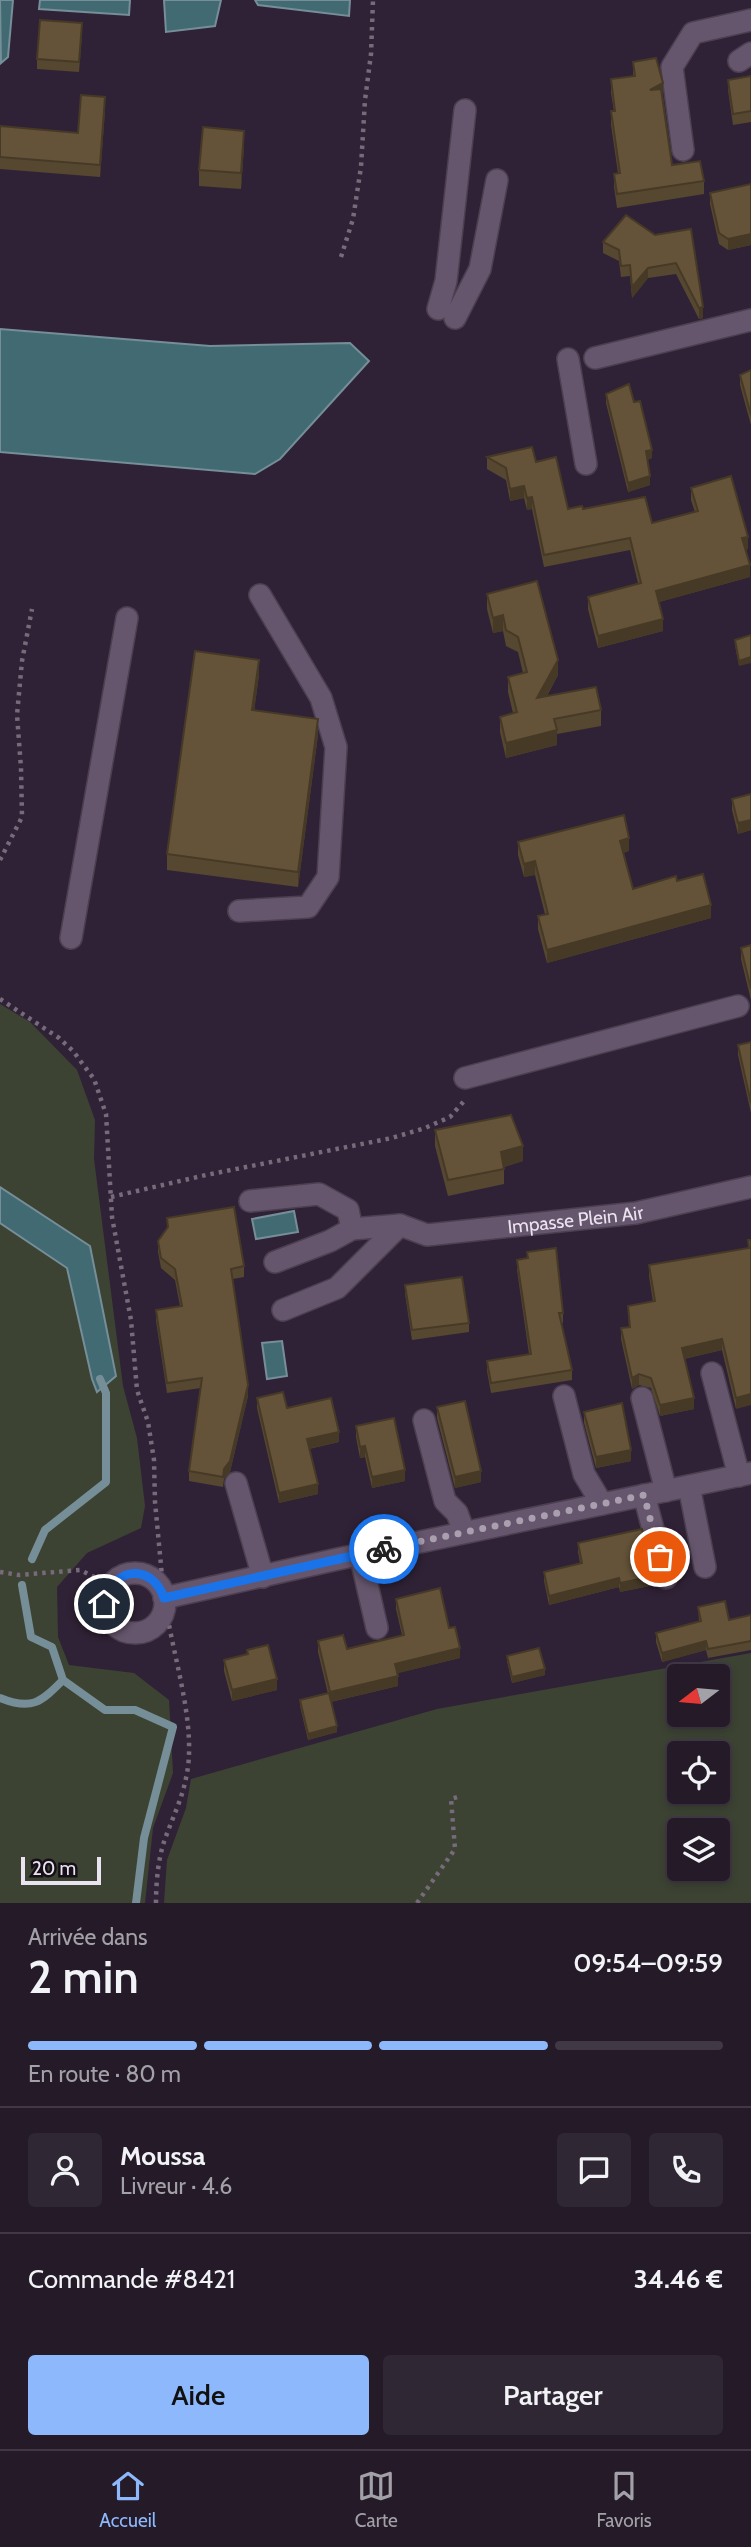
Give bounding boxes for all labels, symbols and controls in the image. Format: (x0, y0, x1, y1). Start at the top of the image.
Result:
street label: Impasse Plein Air (506, 1201, 646, 1238)
courier (349, 1514, 419, 1584)
pin (630, 1527, 690, 1587)
icon: bike (365, 1530, 403, 1568)
icon: bag (641, 1538, 679, 1576)
pin (74, 1574, 134, 1634)
icon: home (85, 1585, 123, 1623)
north arrow (667, 1664, 730, 1727)
map controls (667, 1664, 730, 1881)
button: locate (667, 1741, 730, 1804)
button: layers (667, 1818, 730, 1881)
scale bar (21, 1854, 102, 1886)
text: 20 m (32, 1857, 76, 1880)
text: Arrivée dans (28, 1923, 148, 1951)
text: 09:54–09:59 (573, 1947, 723, 1979)
text: 2 min (28, 1949, 139, 2005)
text: En route · 80 m (28, 2060, 181, 2088)
button: person (28, 2133, 102, 2207)
button: chat (557, 2133, 631, 2207)
button: phone (649, 2133, 723, 2207)
text: Moussa (120, 2140, 205, 2172)
text: Livreur · 4.6 (120, 2172, 232, 2200)
text: Commande #8421 (28, 2263, 235, 2295)
text: 34.46 € (634, 2263, 723, 2295)
button: Aide (28, 2355, 369, 2435)
button: Partager (383, 2355, 723, 2435)
tab: Accueil (99, 2467, 156, 2532)
tab: Carte (355, 2467, 398, 2532)
tab: Favoris (596, 2467, 652, 2532)

